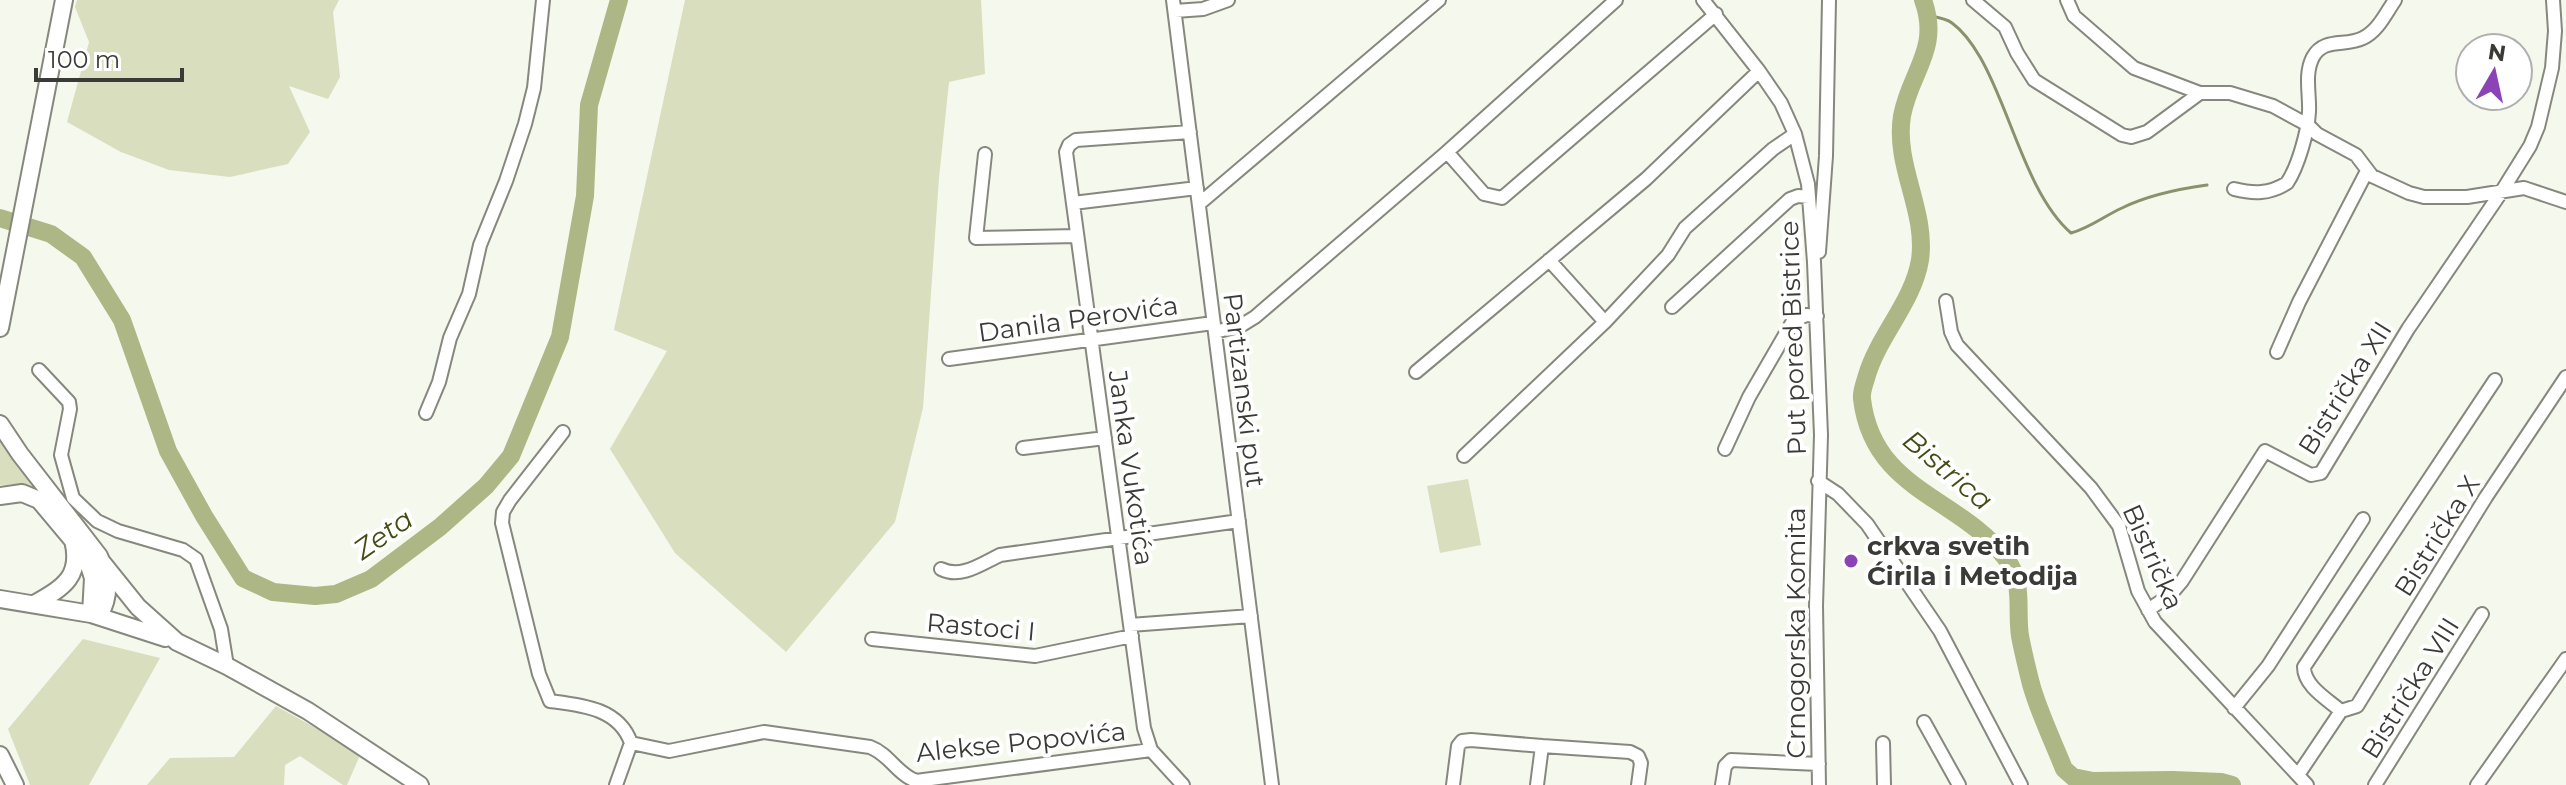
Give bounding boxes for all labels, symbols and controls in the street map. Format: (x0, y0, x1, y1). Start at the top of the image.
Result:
scale bar (36, 32, 182, 82)
north arrow (2454, 32, 2534, 112)
text: N (2486, 38, 2508, 67)
text: 100 m (48, 45, 120, 74)
street label: Put pored Bistrice (1773, 220, 1813, 456)
street label: Danila Perovića (976, 289, 1180, 349)
street label: Partizanski put (1216, 291, 1272, 489)
street label: Bistrička XII (2291, 315, 2399, 461)
street label: Janka Vukotića (1101, 367, 1161, 568)
water label: Bistrica (1896, 423, 2000, 517)
street label: Bistrička X (2387, 470, 2487, 602)
street label: Bistrička (2116, 499, 2190, 615)
water label: Zeta (346, 502, 419, 567)
street label: Crnogorska Komita (1780, 507, 1812, 759)
place label: crkva svetih Ćirila i Metodija (1867, 530, 2078, 592)
marker: crkva svetih Ćirila i Metodija (1842, 552, 1860, 570)
street label: Rastoci I (925, 606, 1037, 648)
street label: Bistrička VIII (2354, 612, 2466, 764)
street label: Alekse Popovića (914, 715, 1128, 769)

